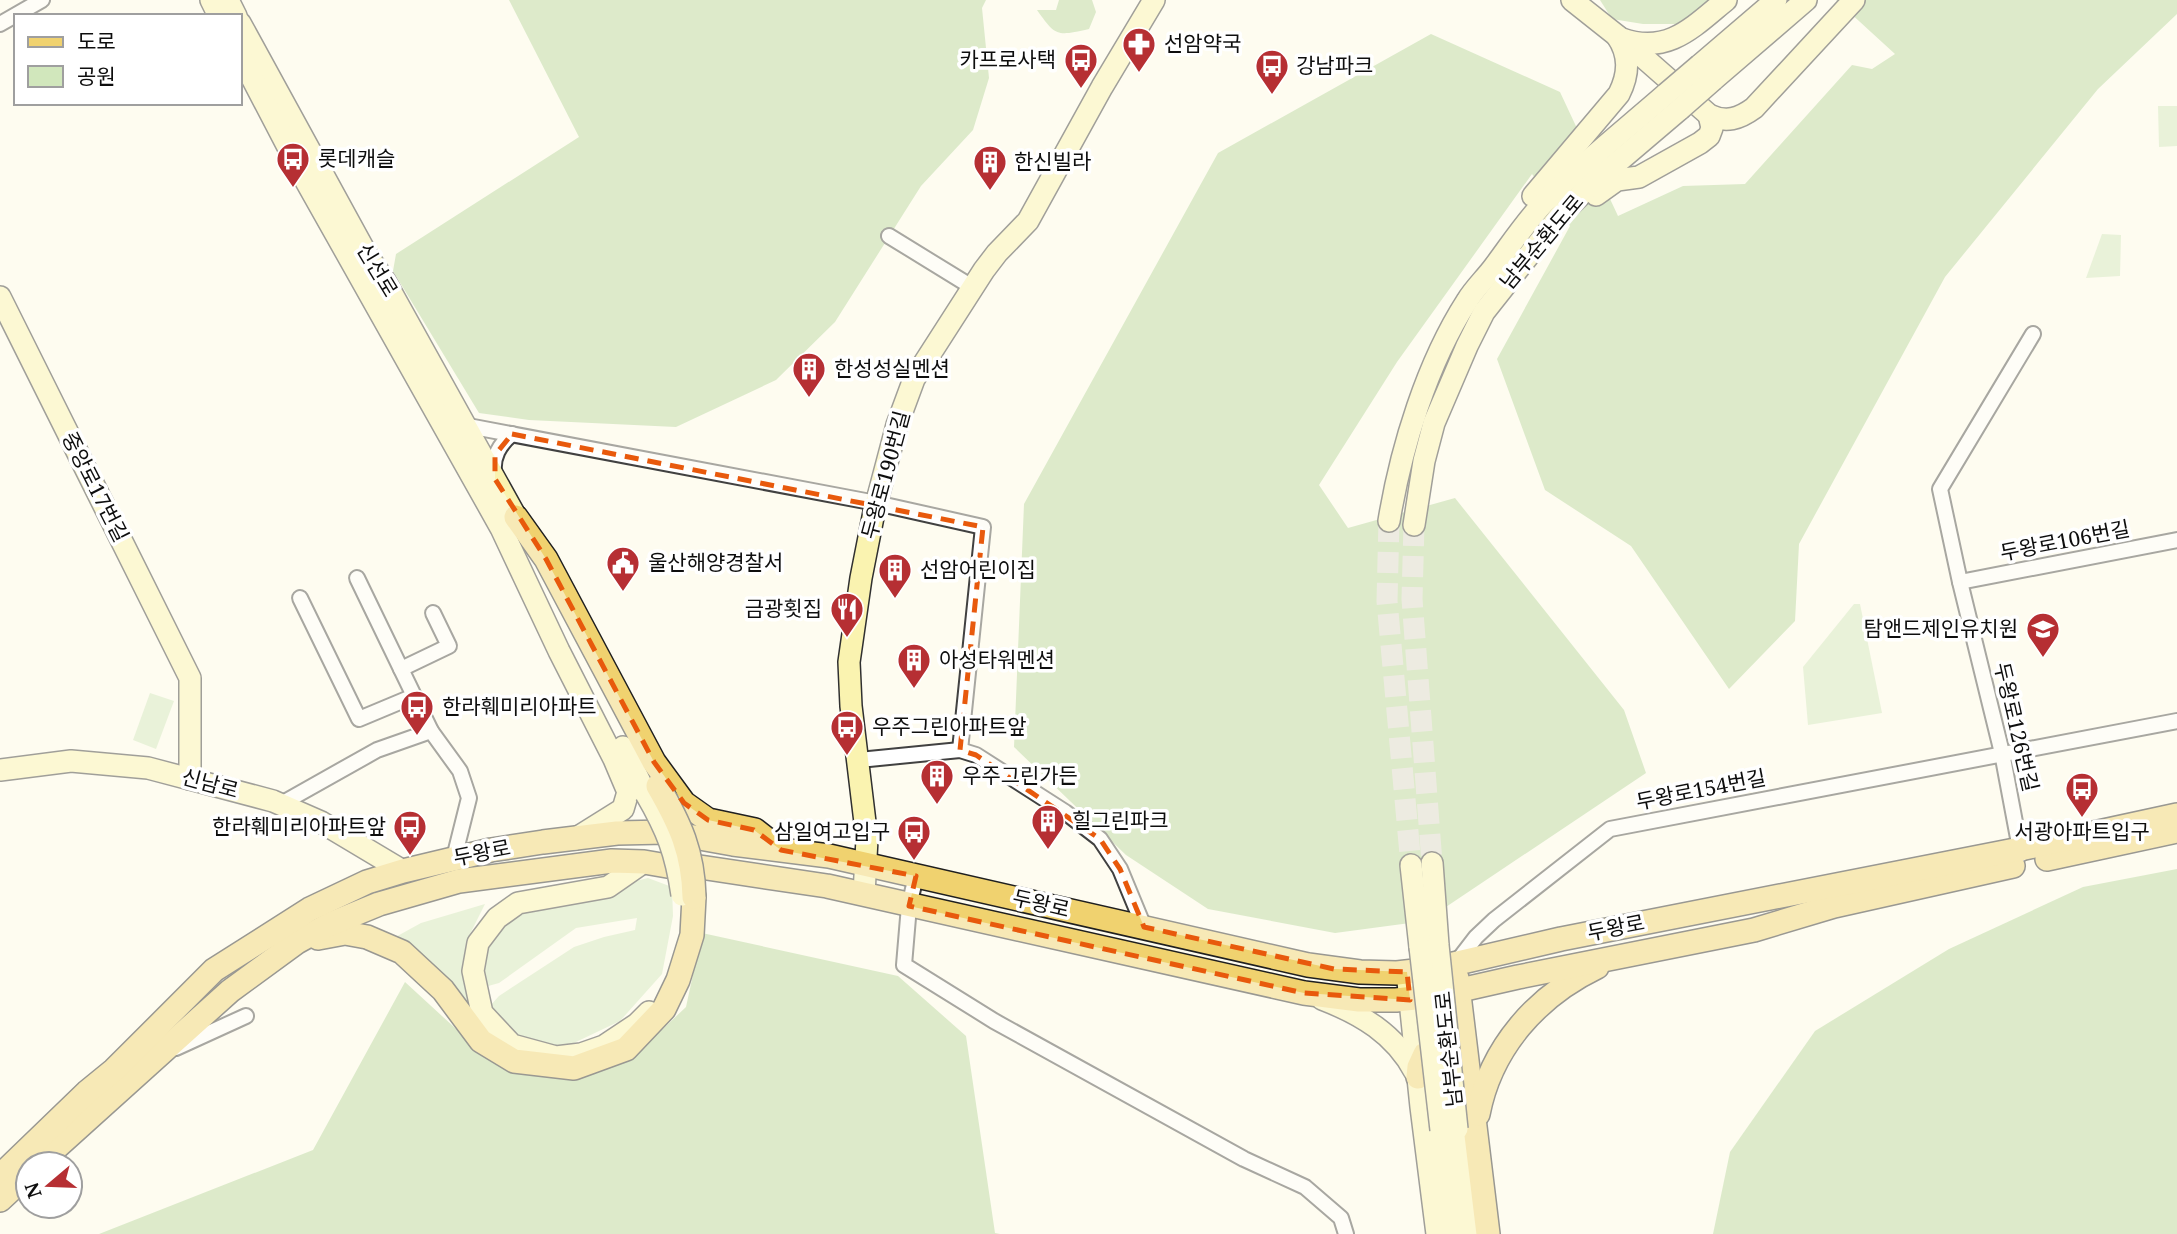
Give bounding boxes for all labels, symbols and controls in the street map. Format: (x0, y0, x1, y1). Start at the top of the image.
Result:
legend (14, 14, 242, 105)
pharmacy icon: 선암약국 (1120, 25, 1158, 74)
text: 도로 (77, 27, 116, 55)
place label: 선암약국 (1164, 29, 1241, 57)
bus stop icon: 카프로사택 (1062, 41, 1100, 90)
place label: 카프로사택 (959, 45, 1056, 73)
bus stop icon: 강남파크 (1253, 47, 1291, 96)
place label: 강남파크 (1296, 51, 1373, 79)
text: 공원 (77, 62, 116, 90)
bus stop icon: 롯데캐슬 (274, 140, 312, 189)
building icon: 한신빌라 (971, 143, 1009, 192)
place label: 롯데캐슬 (318, 144, 395, 172)
place label: 한신빌라 (1014, 147, 1091, 175)
street label: 남부순환도로 (1493, 188, 1589, 295)
street label: 신선로 (351, 237, 405, 302)
building icon: 한성성실멘션 (790, 350, 828, 399)
place label: 한성성실멘션 (834, 354, 950, 382)
street label: 두왕로190번길 (854, 407, 916, 542)
street label: 중앙로17번길 (56, 427, 136, 546)
street label: 두왕로106번길 (1997, 514, 2132, 566)
public building icon: 울산해양경찰서 (604, 544, 642, 593)
place label: 울산해양경찰서 (648, 548, 783, 576)
building icon: 선암어린이집 (876, 551, 914, 600)
place label: 선암어린이집 (920, 555, 1036, 583)
restaurant icon: 금광횟집 (828, 590, 866, 639)
place label: 금광횟집 (745, 594, 822, 622)
school or university icon: 탐앤드제인유치원 (2024, 610, 2062, 659)
place label: 탐앤드제인유치원 (1863, 614, 2018, 642)
building icon: 아성타워멘션 (895, 641, 933, 690)
place label: 아성타워멘션 (939, 645, 1055, 673)
street label: 두왕로126번길 (1989, 659, 2045, 794)
bus stop icon: 한라훼미리아파트 (398, 688, 436, 737)
place label: 한라훼미리아파트 (442, 692, 597, 720)
bus stop icon: 우주그린아파트앞 (828, 708, 866, 757)
place label: 우주그린아파트앞 (872, 712, 1027, 740)
building icon: 우주그린가든 (918, 757, 956, 806)
place label: 우주그린가든 (962, 761, 1078, 789)
street label: 신남로 (179, 762, 242, 804)
street label: 두왕로154번길 (1633, 763, 1768, 815)
bus stop icon: 서광아파트입구 (2063, 770, 2101, 819)
building icon: 힐그린파크 (1029, 802, 1067, 851)
place label: 힐그린파크 (1072, 806, 1169, 834)
bus stop icon: 한라훼미리아파트앞 (391, 808, 429, 857)
place label: 한라훼미리아파트앞 (212, 812, 386, 840)
bus stop icon: 삼일여고입구 (895, 813, 933, 862)
place label: 삼일여고입구 (774, 817, 890, 845)
place label: 서광아파트입구 (2014, 817, 2150, 845)
street label: 두왕로 (451, 833, 513, 871)
street label: 두왕로 (1010, 883, 1073, 923)
street label: 두왕로 (1585, 908, 1647, 946)
street label: 남부순환도로 (1428, 990, 1468, 1108)
north arrow (14, 1150, 84, 1220)
text: N (18, 1179, 48, 1202)

